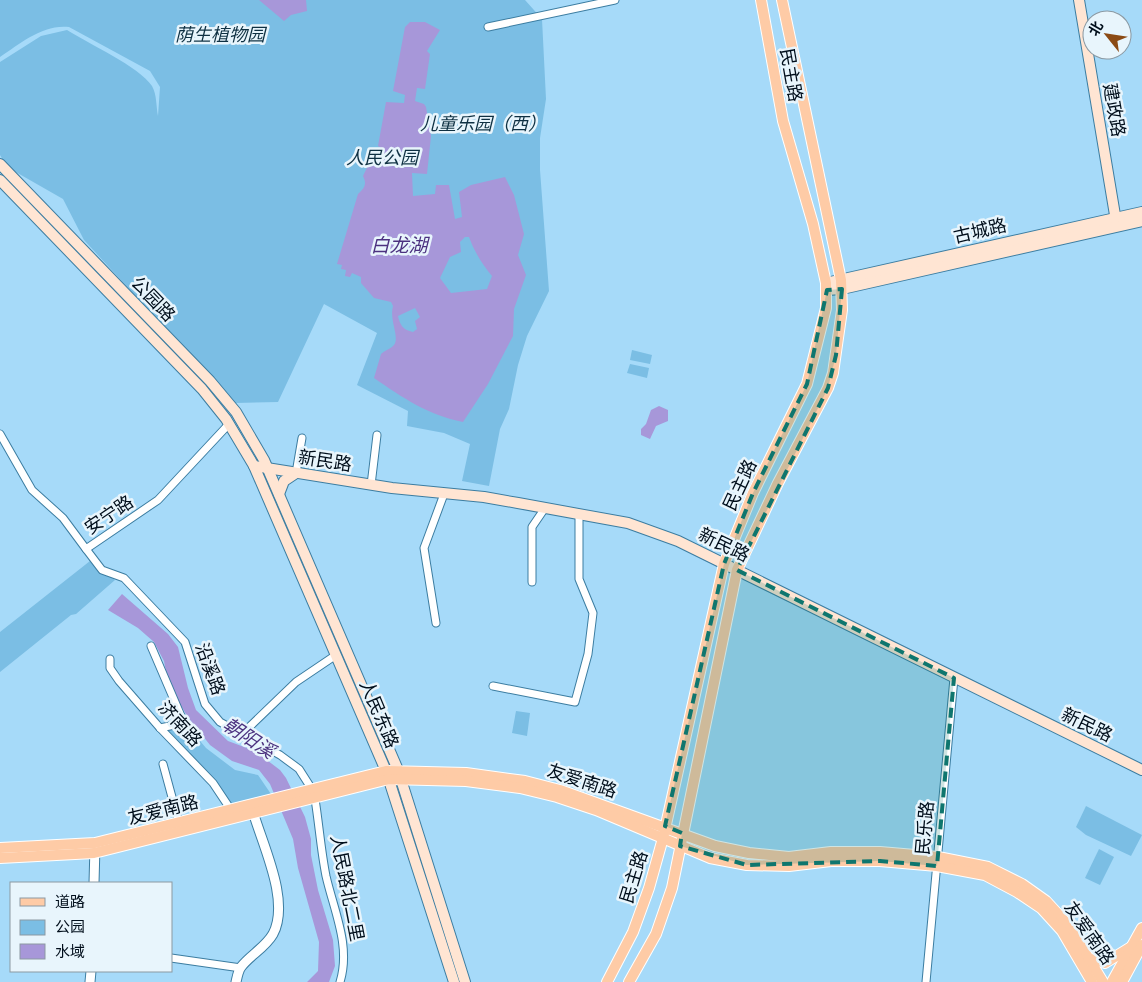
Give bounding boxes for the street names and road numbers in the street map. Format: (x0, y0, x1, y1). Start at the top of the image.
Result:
street label: 民主路 (776, 47, 806, 103)
street label: 建政路 (1099, 82, 1129, 138)
street label: 古城路 (951, 215, 1009, 247)
street label: 公园路 (127, 273, 179, 325)
street label: 新民路 (297, 447, 353, 475)
street label: 民主路 (720, 456, 760, 514)
street label: 安宁路 (81, 492, 137, 538)
street label: 新民路 (695, 524, 753, 566)
street label: 沿溪路 (191, 640, 229, 698)
street label: 人民东路 (356, 677, 402, 751)
street label: 济南路 (154, 697, 206, 751)
street label: 新民路 (1058, 704, 1116, 746)
street label: 友爱南路 (545, 760, 619, 802)
street label: 友爱南路 (126, 792, 200, 828)
street label: 民乐路 (913, 800, 937, 856)
street label: 人民路北二里 (327, 833, 367, 943)
street label: 民主路 (617, 848, 651, 906)
street label: 友爱南路 (1060, 898, 1118, 968)

